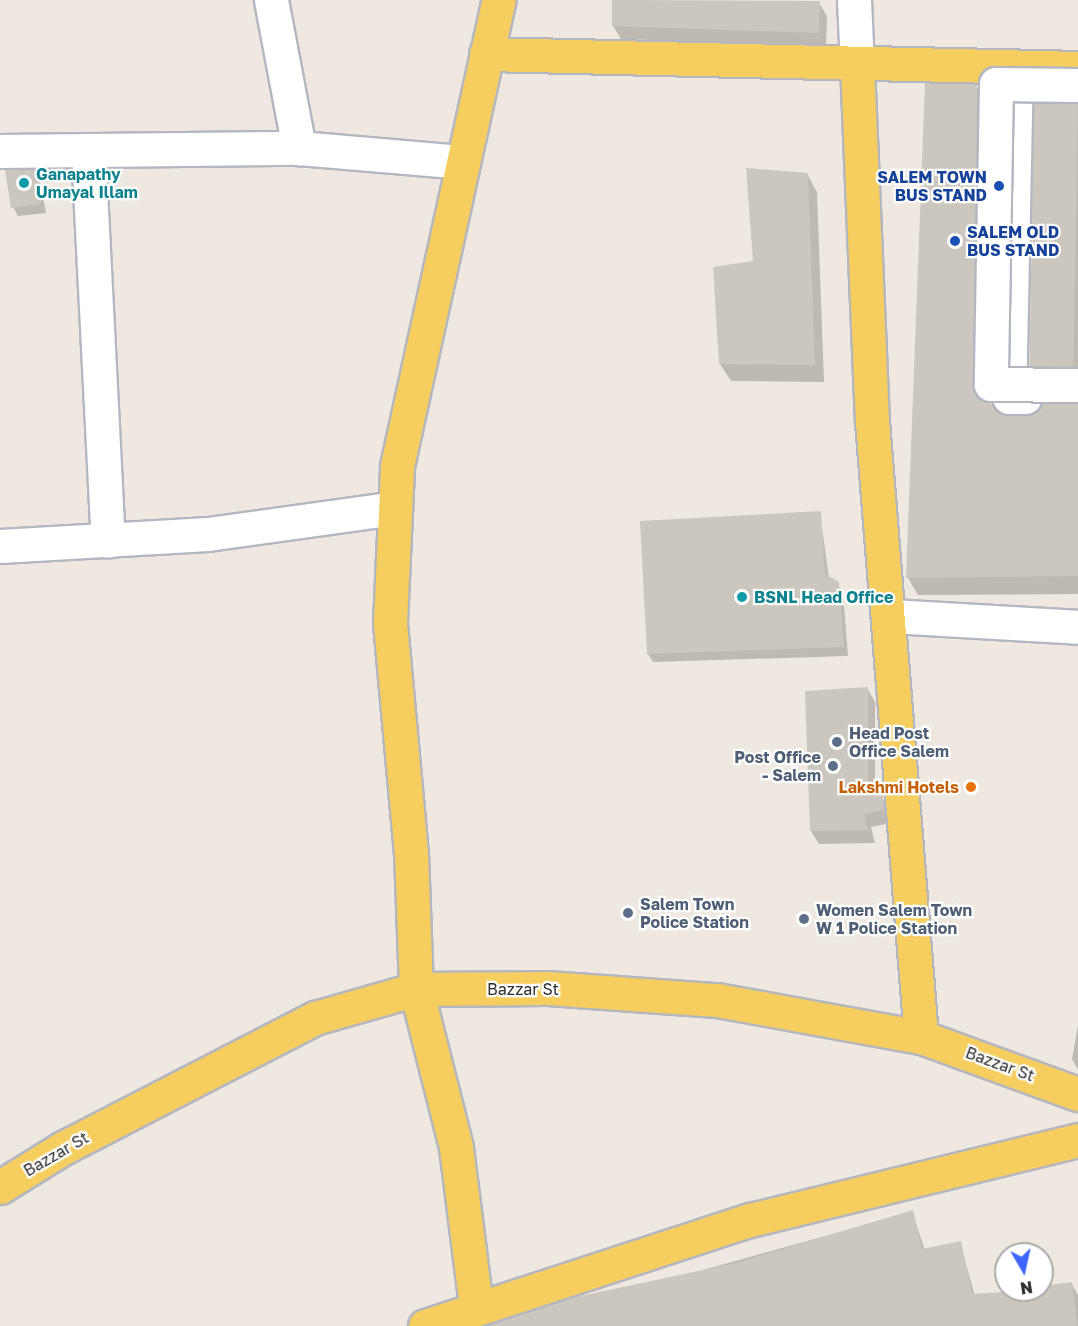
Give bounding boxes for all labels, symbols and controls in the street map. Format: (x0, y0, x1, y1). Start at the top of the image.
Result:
place label: Ganapathy Umayal Illam (36, 164, 138, 202)
place label: SALEM TOWN BUS STAND (877, 167, 987, 205)
marker: Ganapathy Umayal Illam (17, 176, 31, 190)
marker: SALEM TOWN BUS STAND (992, 179, 1006, 193)
place label: SALEM OLD BUS STAND (967, 222, 1059, 260)
marker: SALEM OLD BUS STAND (948, 234, 962, 248)
place label: BSNL Head Office (754, 587, 893, 607)
marker: BSNL Head Office (735, 590, 749, 604)
place label: Head Post Office Salem (849, 723, 949, 761)
marker: Head Post Office Salem (830, 735, 844, 749)
place label: Post Office - Salem (734, 747, 821, 785)
marker: Post Office - Salem (826, 759, 840, 773)
place label: Lakshmi Hotels (838, 777, 959, 797)
marker: Lakshmi Hotels (964, 780, 978, 794)
place label: Salem Town Police Station (640, 894, 749, 932)
place label: Women Salem Town W 1 Police Station (816, 900, 972, 938)
marker: Salem Town Police Station (621, 906, 635, 920)
marker: Women Salem Town W 1 Police Station (797, 912, 811, 926)
street label: Bazzar St (487, 979, 559, 999)
street label: Bazzar St (963, 1043, 1037, 1085)
street label: Bazzar St (20, 1128, 92, 1180)
north arrow (994, 1242, 1054, 1302)
text: N (1019, 1277, 1034, 1299)

